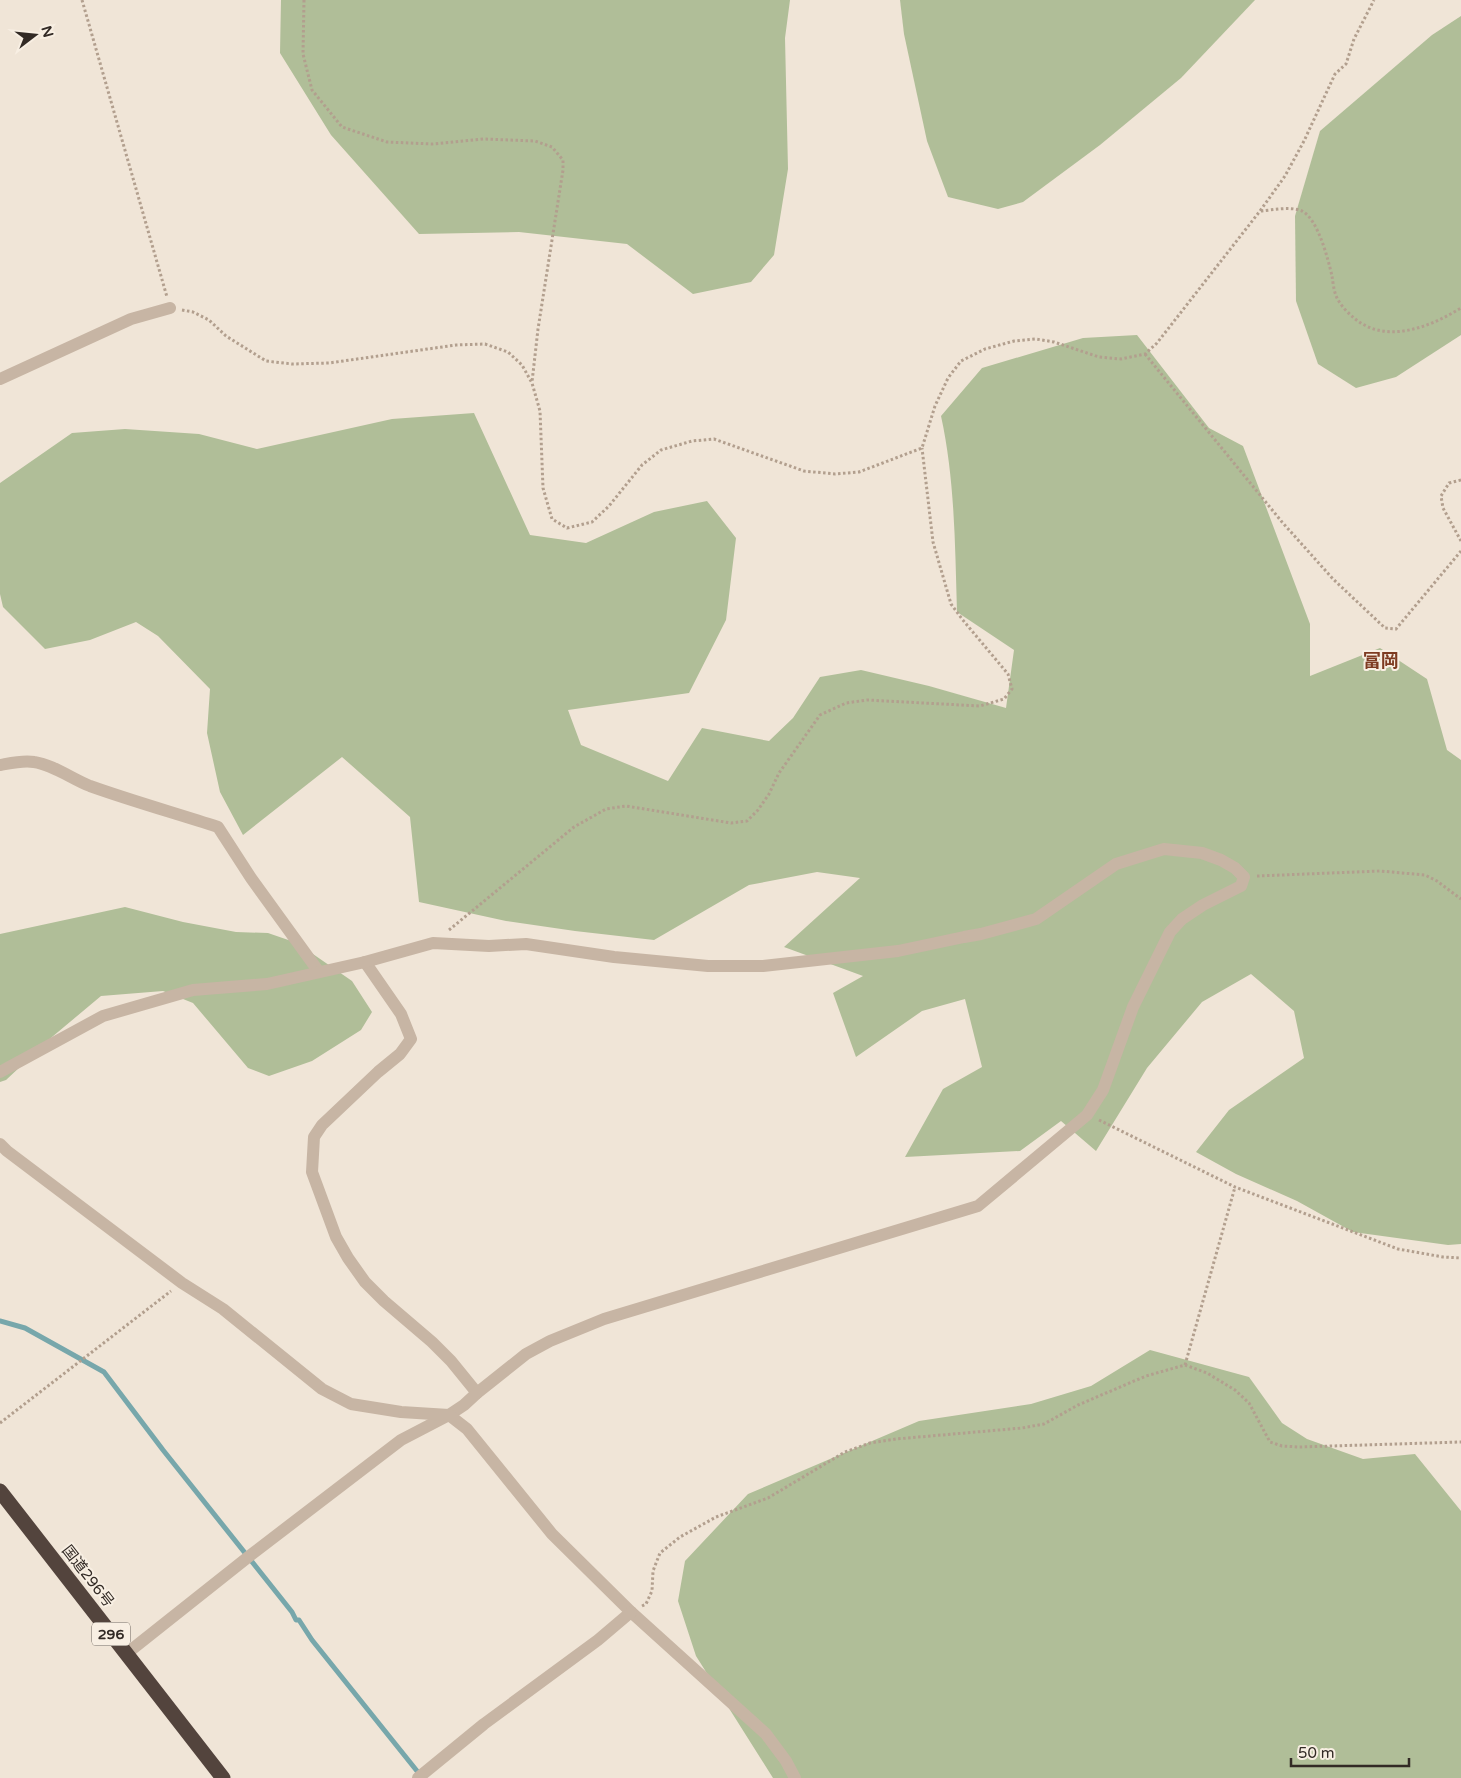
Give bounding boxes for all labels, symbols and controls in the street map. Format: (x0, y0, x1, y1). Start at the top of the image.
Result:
north arrow (10, 10, 60, 60)
text: N (37, 24, 57, 39)
district label: 富岡 (1363, 650, 1399, 672)
street label: 国道296号 (58, 1542, 118, 1610)
road number: 296 (92, 1622, 130, 1646)
scale bar (1291, 1736, 1408, 1768)
text: 50 m (1298, 1744, 1335, 1762)

